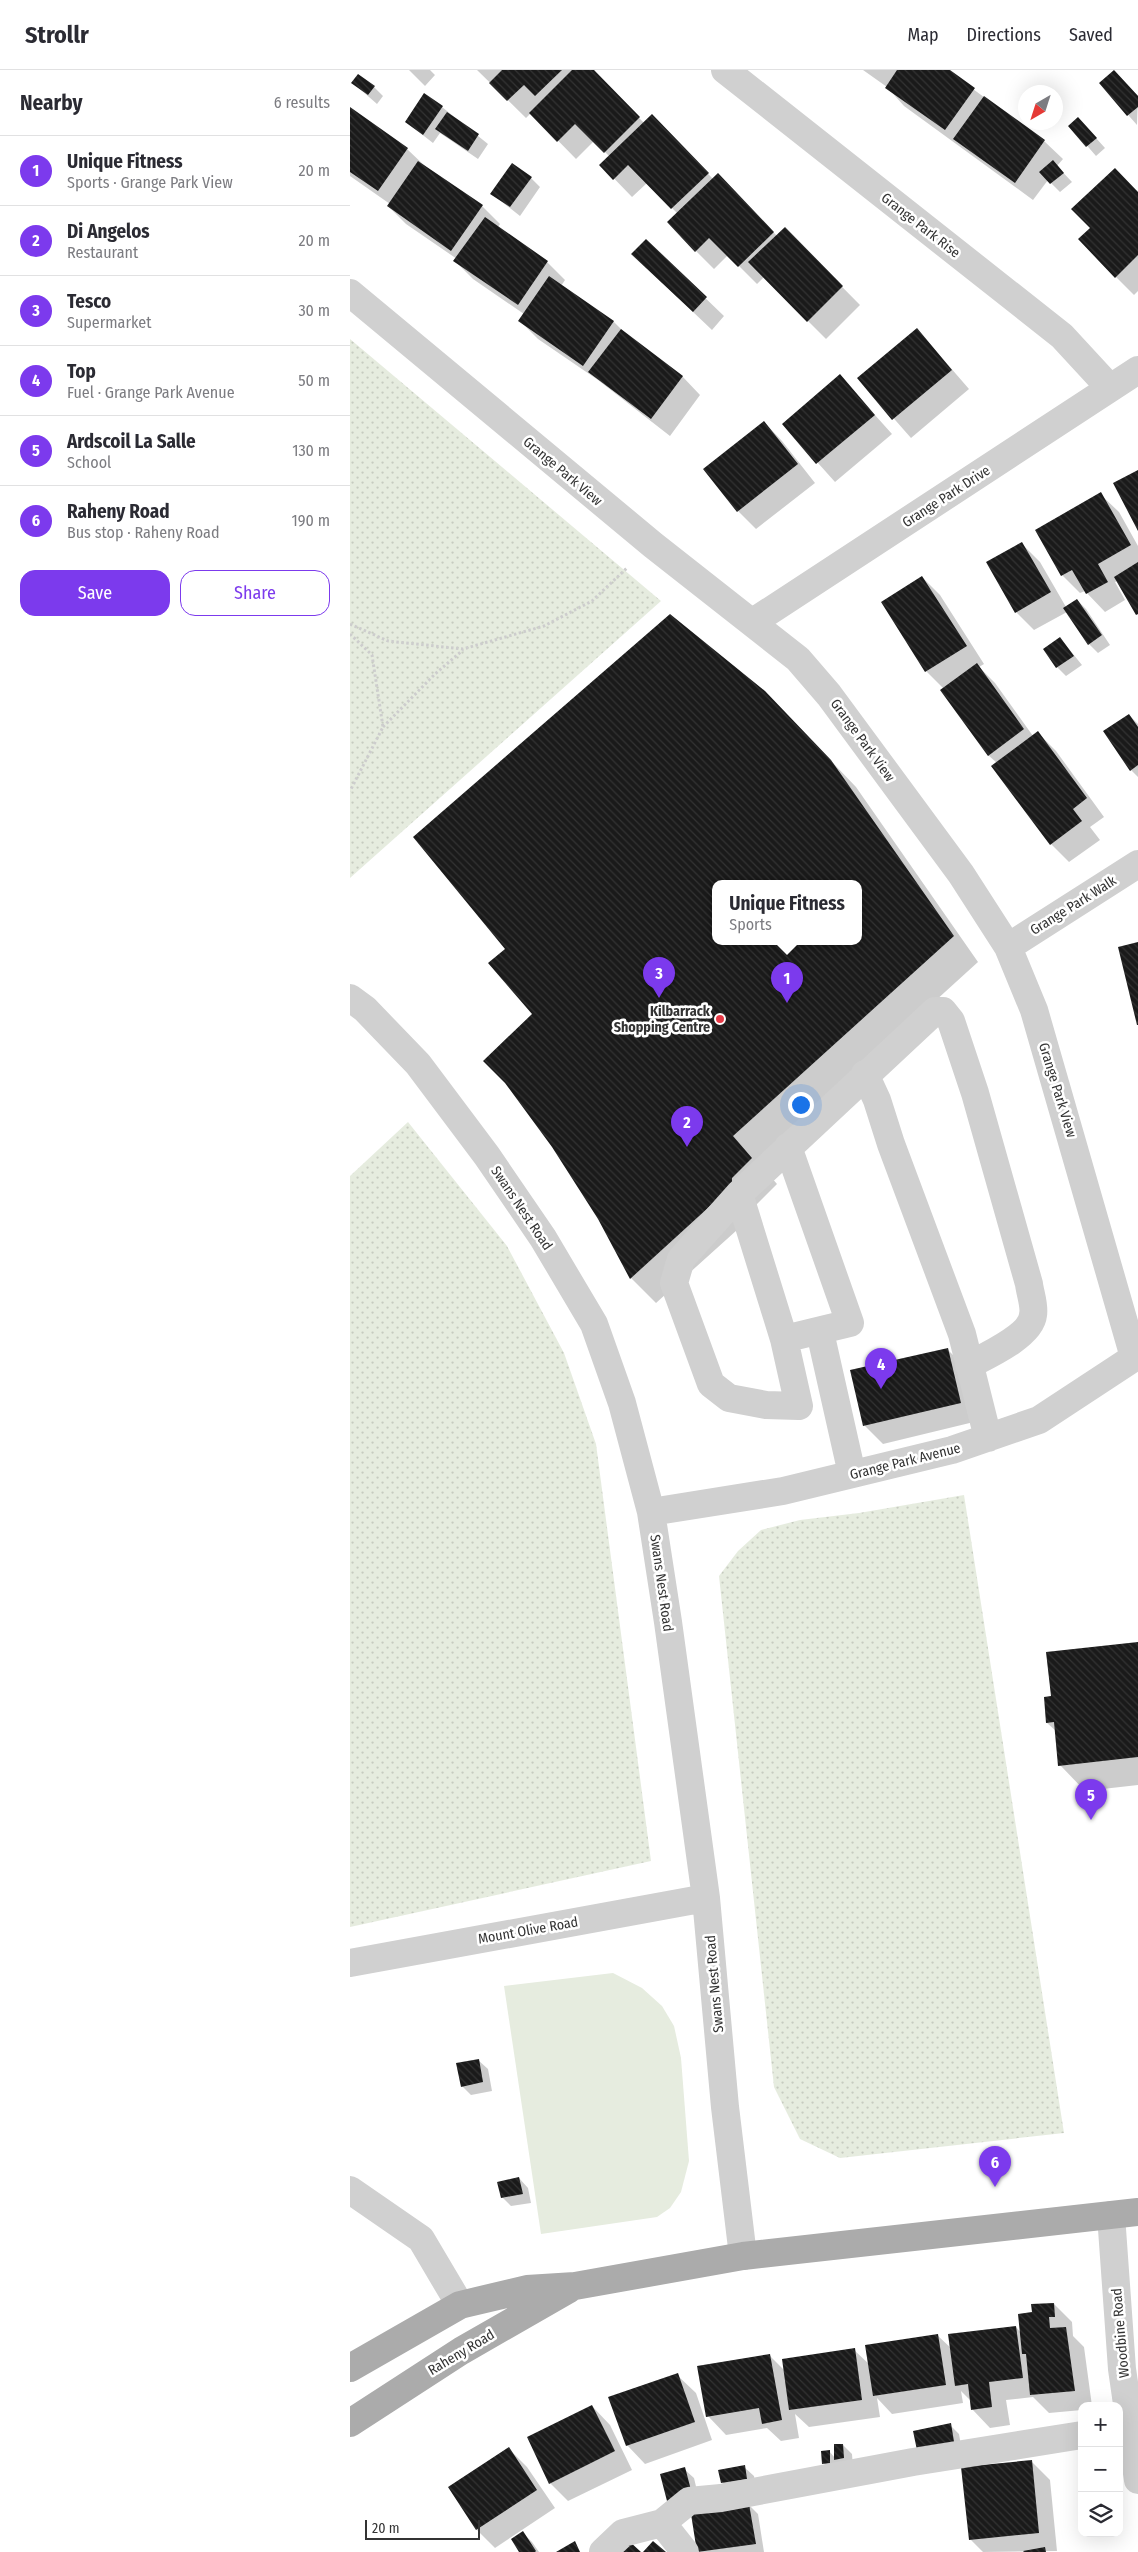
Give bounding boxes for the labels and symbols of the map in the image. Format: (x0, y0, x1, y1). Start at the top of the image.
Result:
north arrow (1018, 85, 1063, 130)
street label: Grange Park Rise (878, 189, 964, 262)
street label: Grange Park View (520, 433, 606, 509)
street label: Grange Park Drive (899, 462, 993, 531)
street label: Grange Park View (827, 696, 898, 785)
street label: Grange Park Walk (1027, 872, 1120, 939)
pin: 3 (643, 957, 675, 998)
pin: 1 (771, 962, 803, 1003)
place label: Kilbarrack Shopping Centre (614, 1003, 711, 1036)
marker: Kilbarrack Shopping Centre (714, 1013, 726, 1025)
street label: Grange Park View (1035, 1041, 1080, 1140)
your location (788, 1092, 814, 1118)
pin: 2 (671, 1106, 703, 1147)
street label: Swans Nest Road (487, 1163, 556, 1254)
pin: 4 (865, 1348, 897, 1389)
street label: Grange Park Avenue (848, 1439, 962, 1483)
street label: Swans Nest Road (646, 1533, 677, 1633)
pin: 5 (1075, 1779, 1107, 1820)
street label: Mount Olive Road (477, 1913, 579, 1948)
street label: Swans Nest Road (702, 1935, 727, 2033)
pin: 6 (979, 2146, 1011, 2187)
street label: Woodbine Road (1108, 2287, 1133, 2379)
street label: Raheny Road (425, 2326, 498, 2379)
scale bar (365, 2517, 480, 2540)

